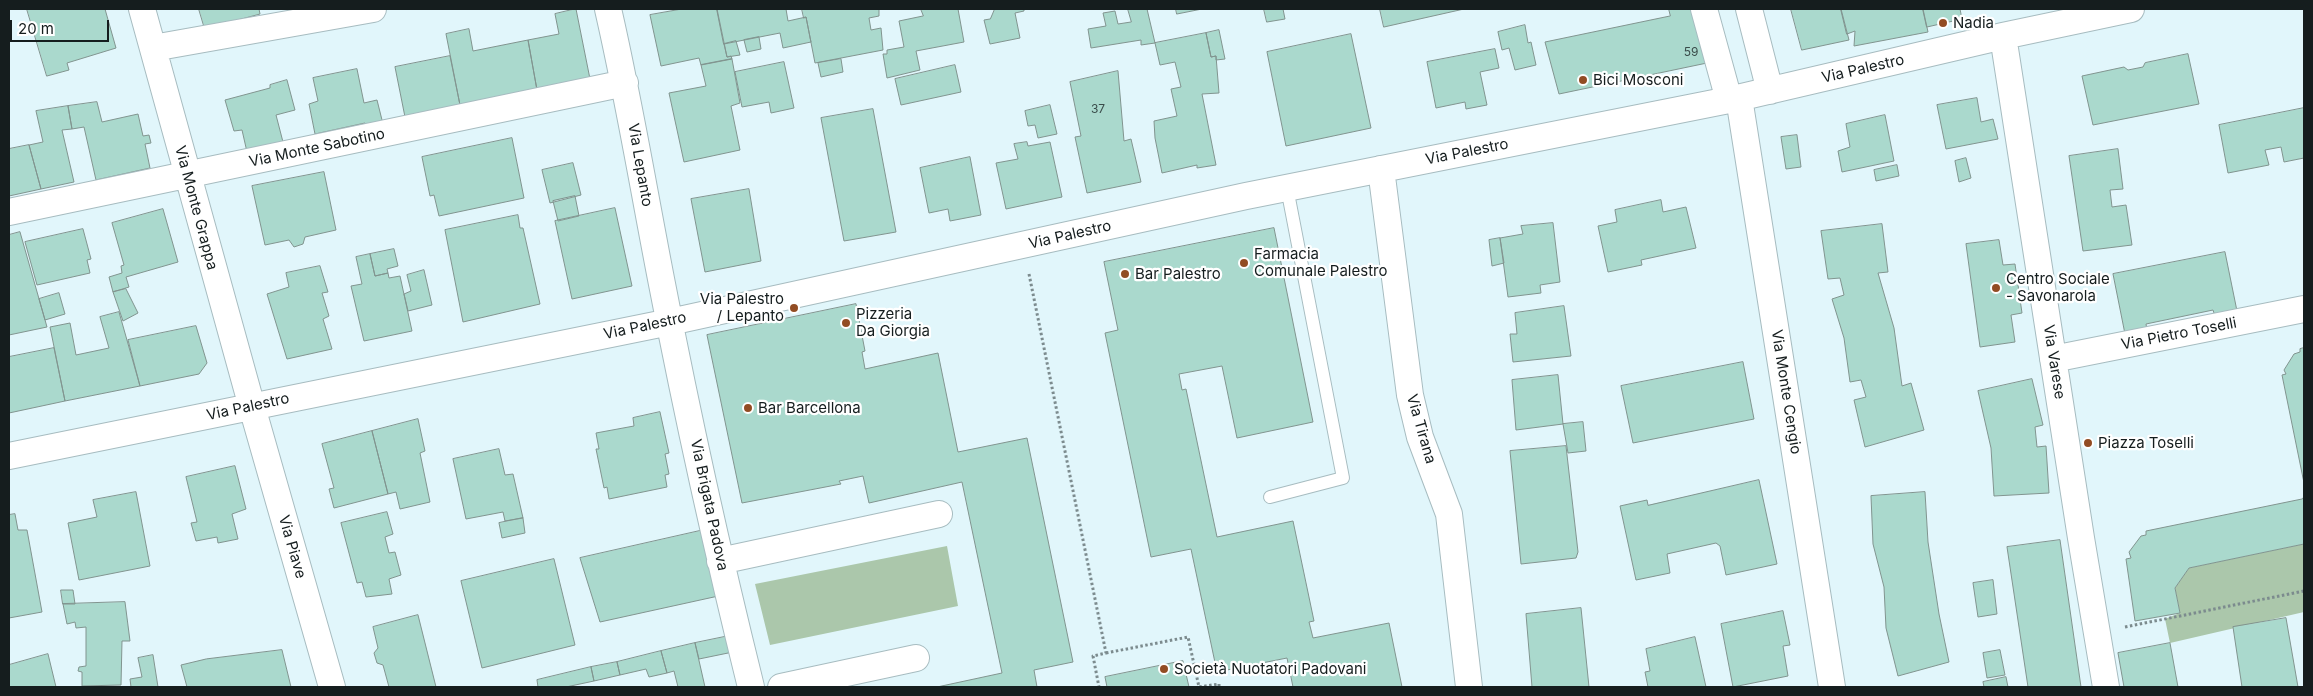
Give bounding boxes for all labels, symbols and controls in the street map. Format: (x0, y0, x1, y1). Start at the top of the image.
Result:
scale bar (12, 10, 111, 42)
place label: Nadia (1953, 14, 1994, 32)
marker: Nadia (1937, 17, 1949, 29)
text: 20 m (18, 19, 54, 38)
house number: 59 (1684, 45, 1698, 59)
street label: Via Palestro (1820, 51, 1906, 87)
place label: Bici Mosconi (1593, 71, 1683, 89)
marker: Bici Mosconi (1577, 74, 1589, 86)
house number: 37 (1091, 102, 1105, 116)
street label: Via Lepanto (624, 122, 656, 208)
street label: Via Monte Sabotino (247, 125, 387, 171)
street label: Via Palestro (1424, 135, 1510, 169)
street label: Via Monte Grappa (171, 144, 221, 272)
street label: Via Palestro (1027, 217, 1113, 253)
place label: Farmacia Comunale Palestro (1254, 245, 1387, 280)
marker: Farmacia Comunale Palestro (1238, 257, 1250, 269)
place label: Bar Palestro (1135, 265, 1221, 283)
marker: Bar Palestro (1119, 268, 1131, 280)
place label: Centro Sociale - Savonarola (2006, 270, 2110, 305)
marker: Centro Sociale - Savonarola (1990, 282, 2002, 294)
place label: Via Palestro / Lepanto (700, 290, 784, 325)
marker: Via Palestro / Lepanto (788, 302, 800, 314)
place label: Pizzeria Da Giorgia (856, 305, 930, 340)
street label: Via Palestro (602, 308, 688, 344)
street label: Via Pietro Toselli (2120, 314, 2238, 354)
marker: Pizzeria Da Giorgia (840, 317, 852, 329)
street label: Via Varese (2039, 323, 2069, 401)
street label: Via Monte Cengio (1767, 328, 1805, 456)
street label: Via Palestro (205, 389, 291, 425)
street label: Via Tirana (1403, 392, 1439, 466)
place label: Bar Barcellona (758, 399, 861, 417)
marker: Bar Barcellona (742, 402, 754, 414)
place label: Piazza Toselli (2098, 434, 2194, 452)
marker: Piazza Toselli (2082, 437, 2094, 449)
street label: Via Brigata Padova (686, 438, 732, 572)
street label: Via Piave (274, 513, 310, 581)
place label: Società Nuotatori Padovani (1174, 660, 1366, 678)
marker: Società Nuotatori Padovani (1158, 663, 1170, 675)

